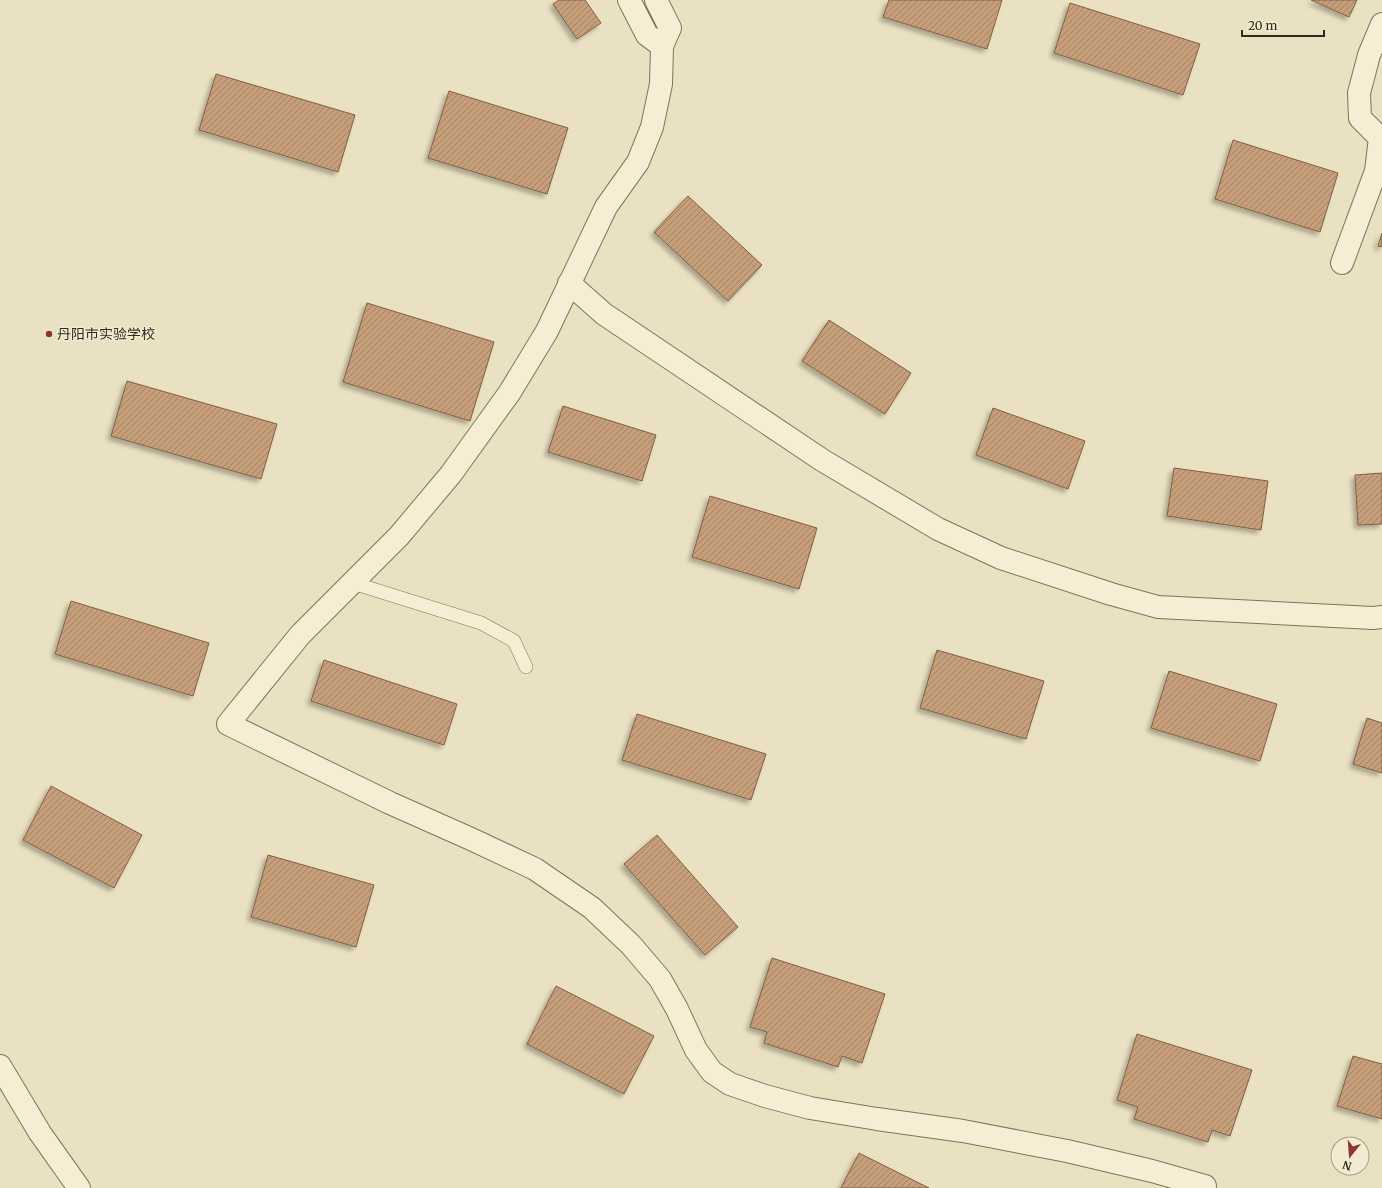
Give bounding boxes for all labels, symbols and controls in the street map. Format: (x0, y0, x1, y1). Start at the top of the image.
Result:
scale bar (1242, 12, 1324, 38)
text: 20 m (1248, 18, 1277, 33)
place label: 丹阳市实验学校 (57, 325, 155, 343)
marker: 丹阳市实验学校 (44, 329, 54, 339)
north arrow (1330, 1136, 1370, 1176)
text: N (1341, 1158, 1353, 1174)

